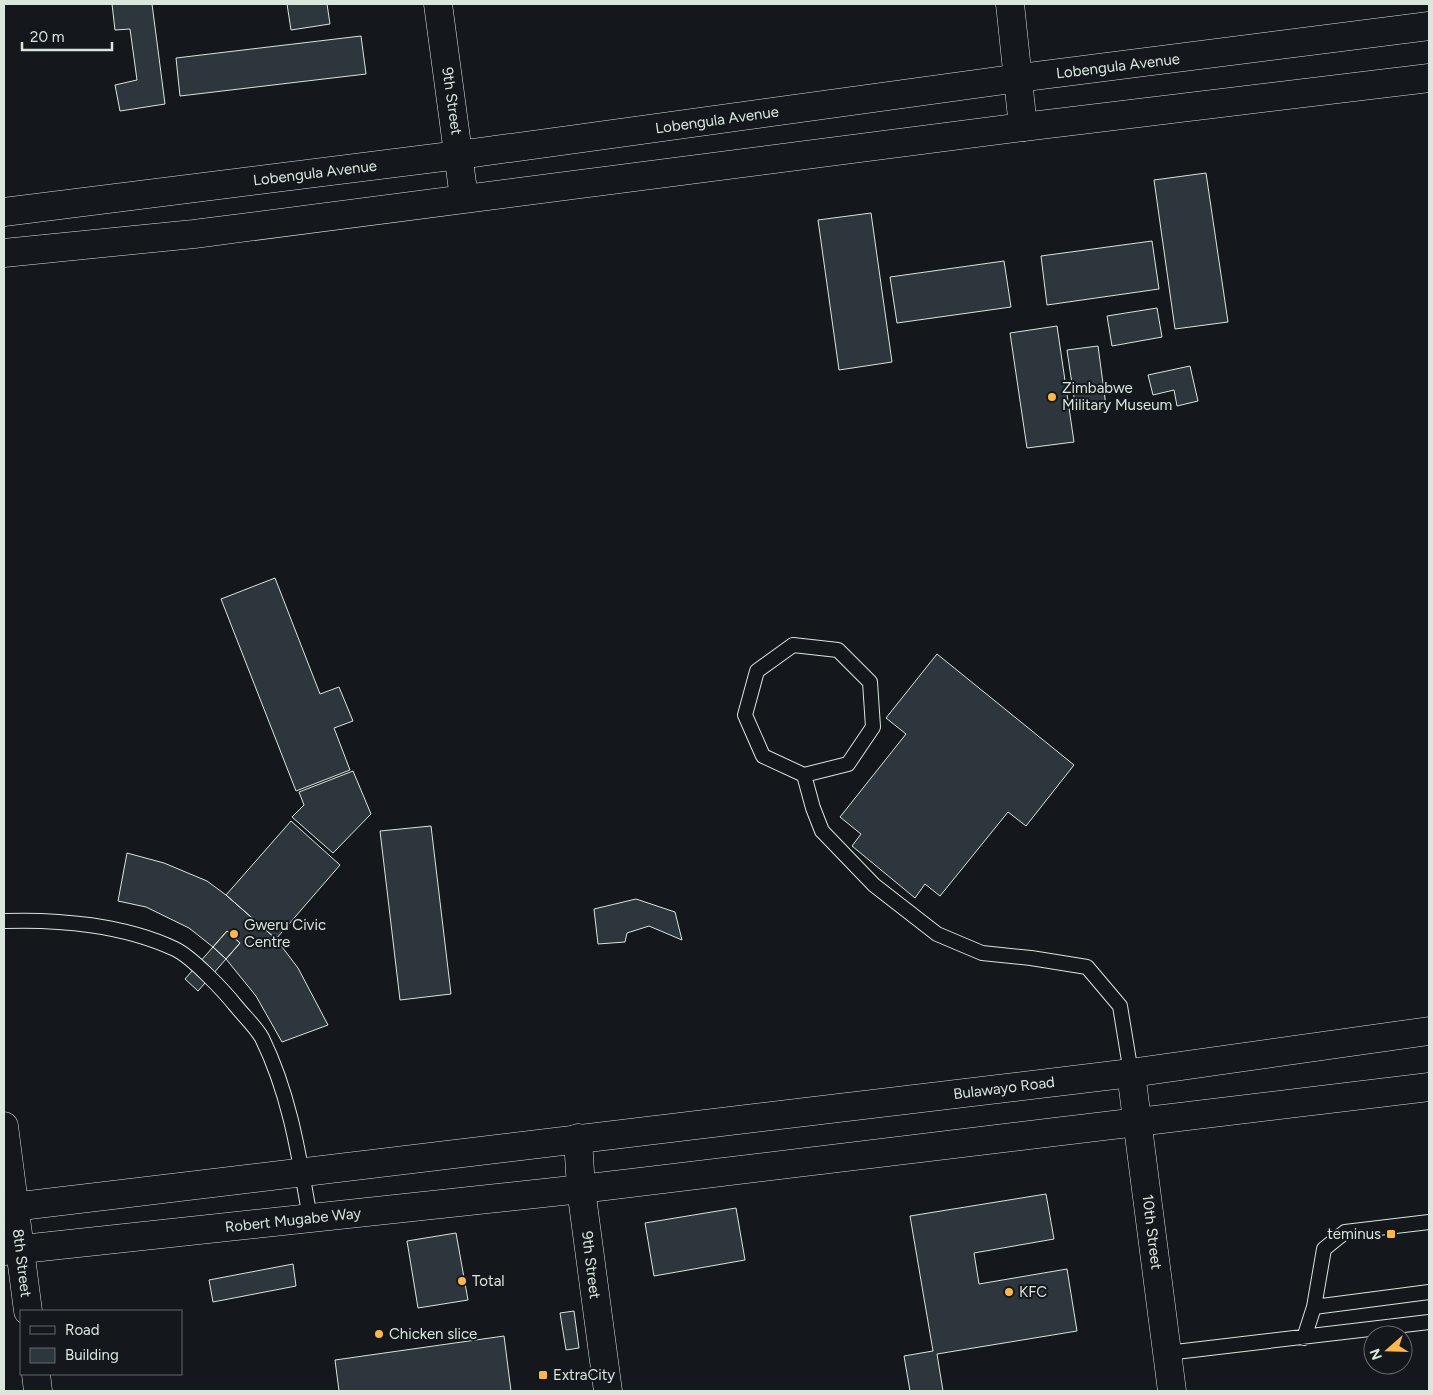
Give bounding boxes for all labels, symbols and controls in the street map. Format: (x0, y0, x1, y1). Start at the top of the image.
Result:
scale bar (22, 20, 112, 52)
text: 20 m (30, 28, 64, 46)
street label: Lobengula Avenue (1055, 49, 1181, 83)
street label: 9th Street (438, 66, 466, 136)
street label: Lobengula Avenue (654, 102, 780, 138)
street label: Lobengula Avenue (252, 156, 378, 190)
place label: Zimbabwe Military Museum (1062, 379, 1172, 414)
marker: Zimbabwe Military Museum (1046, 391, 1058, 403)
place label: Gweru Civic Centre (244, 916, 326, 951)
marker: Gweru Civic Centre (228, 928, 240, 940)
street label: Bulawayo Road (952, 1073, 1056, 1103)
street label: 10th Street (1138, 1193, 1166, 1271)
street label: Robert Mugabe Way (224, 1204, 362, 1236)
place label: teminus (1327, 1225, 1381, 1243)
street label: 8th Street (9, 1228, 35, 1299)
marker: teminus (1385, 1228, 1397, 1240)
street label: 9th Street (578, 1230, 604, 1300)
place label: Total (472, 1272, 505, 1290)
marker: Total (456, 1275, 468, 1287)
place label: KFC (1019, 1283, 1047, 1301)
marker: KFC (1003, 1286, 1015, 1298)
legend (20, 1310, 182, 1375)
text: Road (65, 1321, 100, 1339)
place label: Chicken slice (389, 1325, 477, 1343)
north arrow (1363, 1325, 1413, 1375)
marker: Chicken slice (373, 1328, 385, 1340)
text: Building (65, 1346, 119, 1364)
text: N (1366, 1346, 1386, 1362)
place label: ExtraCity (553, 1366, 615, 1384)
marker: ExtraCity (537, 1369, 549, 1381)

